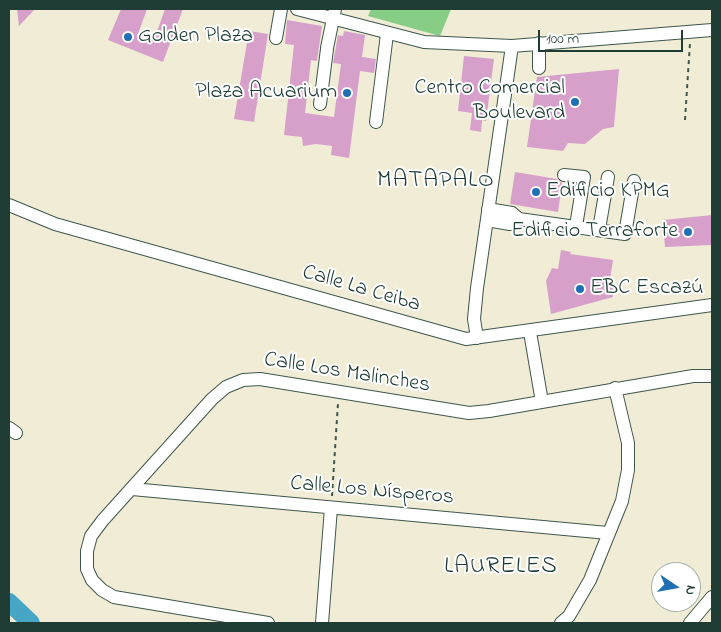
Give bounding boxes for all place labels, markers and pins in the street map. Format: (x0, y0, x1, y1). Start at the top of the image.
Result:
place label: Golden Plaza (138, 24, 253, 50)
marker: Golden Plaza (122, 31, 134, 43)
place label: Centro Comercial Boulevard (414, 76, 565, 128)
place label: Plaza Acuarium (195, 80, 337, 106)
marker: Plaza Acuarium (341, 87, 353, 99)
marker: Centro Comercial Boulevard (569, 96, 581, 108)
place label: Edificio KPMG (546, 179, 670, 205)
marker: Edificio KPMG (530, 186, 542, 198)
place label: Edificio Terraforte (511, 219, 678, 245)
marker: Edificio Terraforte (682, 226, 694, 238)
place label: EBC Escazú (590, 276, 704, 302)
marker: EBC Escazú (574, 283, 586, 295)

